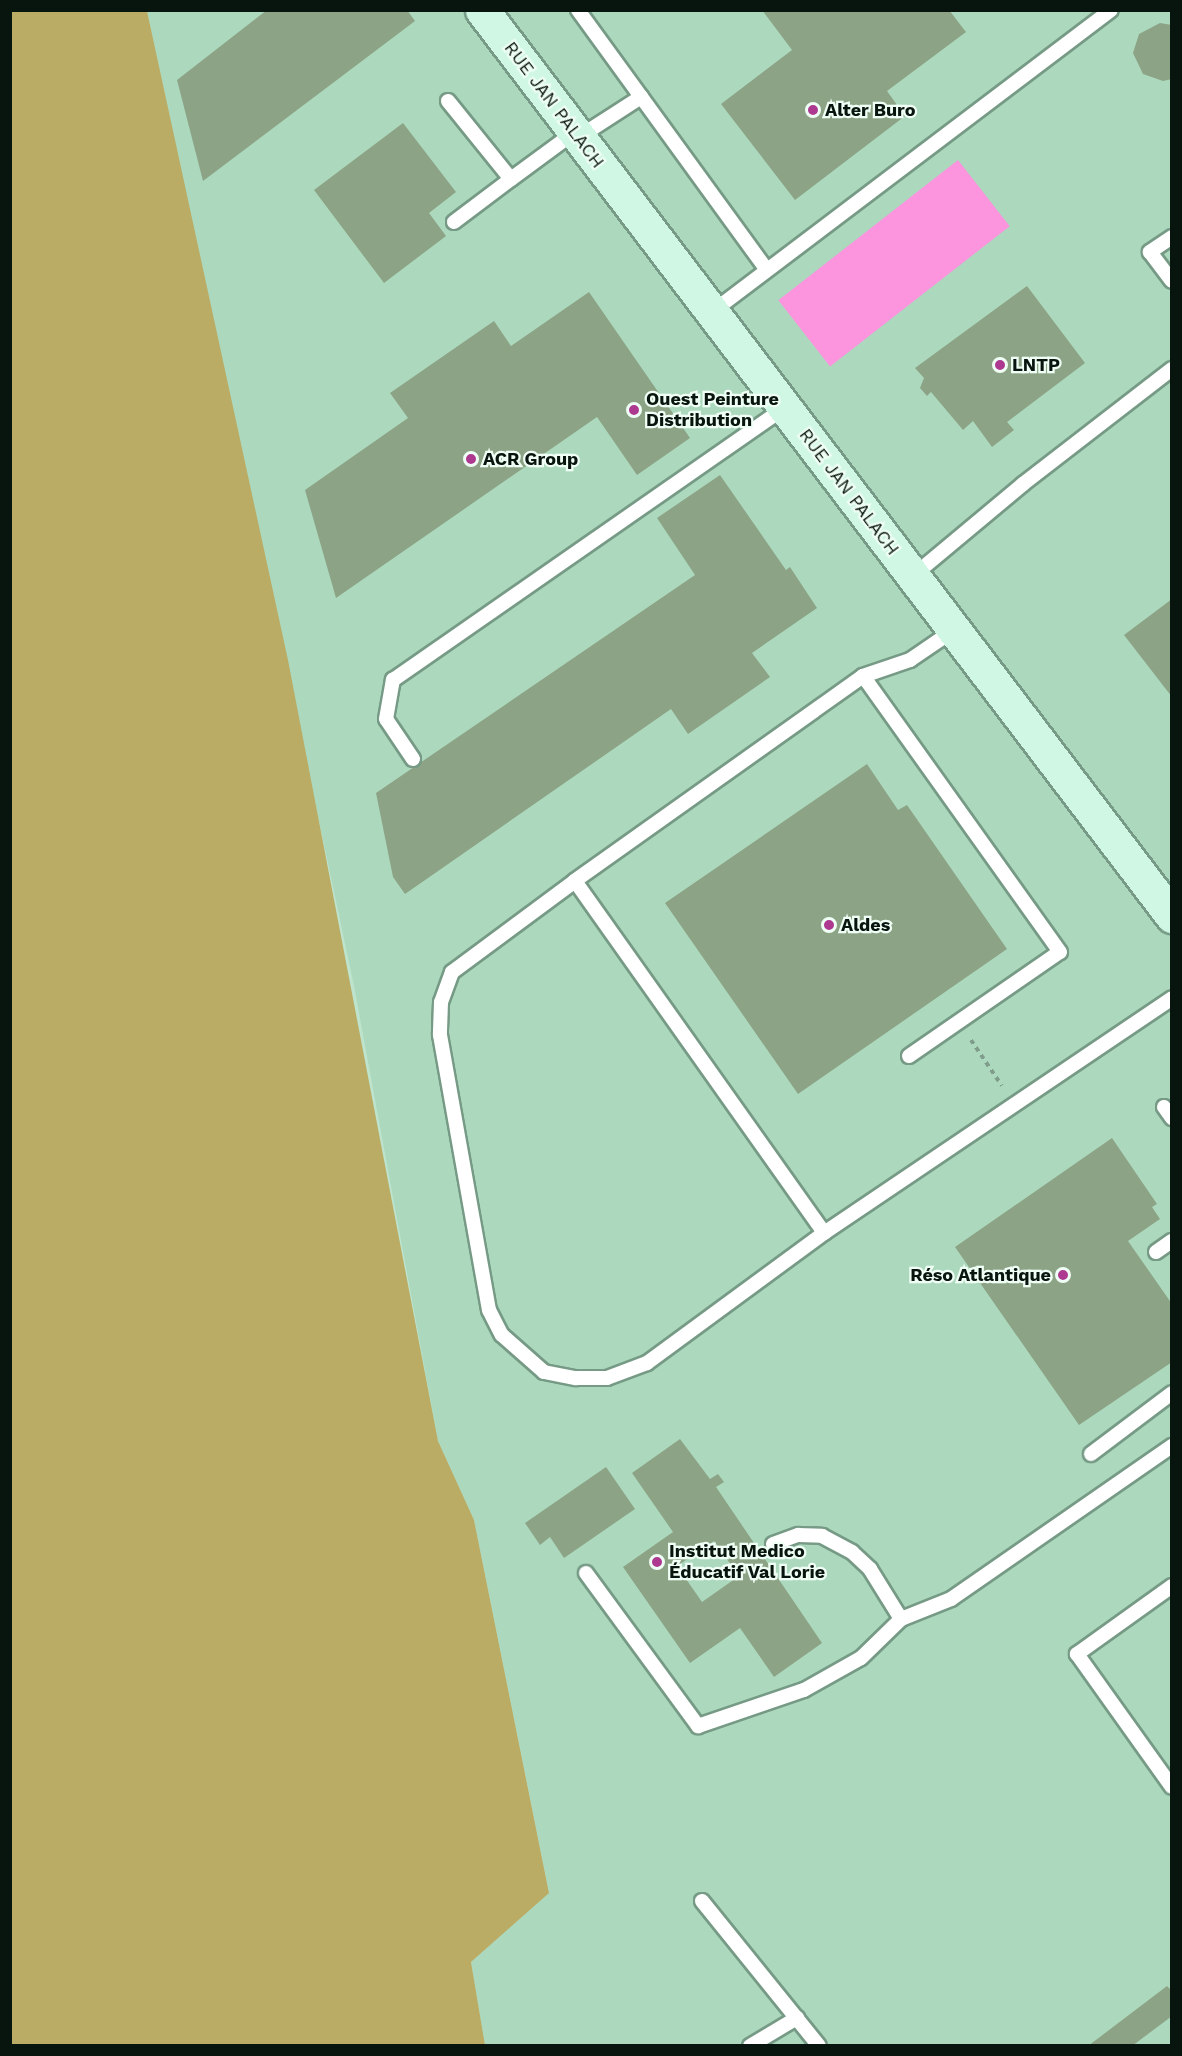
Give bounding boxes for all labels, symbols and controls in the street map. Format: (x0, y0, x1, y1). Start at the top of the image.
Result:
street label: RUE JAN PALACH (499, 37, 609, 173)
place label: Alter Buro (825, 99, 916, 121)
marker: Alter Buro (806, 103, 820, 117)
place label: LNTP (1012, 354, 1060, 376)
marker: LNTP (993, 358, 1007, 372)
place label: Ouest Peinture Distribution (646, 389, 779, 432)
marker: Ouest Peinture Distribution (627, 403, 641, 417)
street label: RUE JAN PALACH (794, 424, 904, 560)
place label: ACR Group (483, 448, 578, 470)
marker: ACR Group (464, 452, 478, 466)
place label: Aldes (841, 914, 890, 936)
marker: Aldes (822, 918, 836, 932)
place label: Réso Atlantique (910, 1264, 1051, 1286)
marker: Réso Atlantique (1056, 1268, 1070, 1282)
place label: Institut Medico Éducatif Val Lorie (669, 1541, 826, 1584)
marker: Institut Medico Éducatif Val Lorie (650, 1555, 664, 1569)

